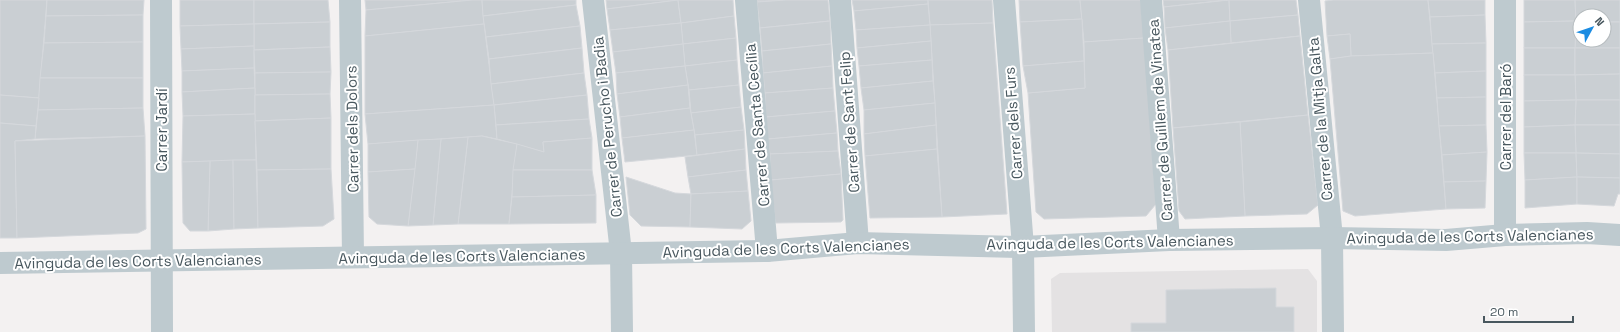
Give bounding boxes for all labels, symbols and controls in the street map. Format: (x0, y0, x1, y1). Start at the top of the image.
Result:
north arrow (1572, 8, 1612, 48)
text: N (1592, 14, 1607, 29)
street label: Carrer de Guillem de Vinatea (1143, 18, 1177, 222)
street label: Carrer de Perucho i Badia (588, 35, 626, 218)
street label: Carrer de la Mitja Galta (1303, 36, 1337, 201)
street label: Carrer de Santa Cecília (740, 42, 774, 207)
street label: Carrer de Sant Felip (835, 51, 863, 193)
street label: Carrer del Baró (1496, 64, 1515, 170)
street label: Carrer dels Dolors (341, 65, 363, 193)
street label: Carrer dels Furs (1000, 66, 1026, 180)
street label: Carrer Jardí (152, 88, 171, 172)
street label: Avinguda de les Corts Valencianes (1346, 224, 1594, 248)
street label: Avinguda de les Corts Valencianes (986, 230, 1234, 254)
street label: Avinguda de les Corts Valencianes (662, 234, 910, 262)
street label: Avinguda de les Corts Valencianes (338, 244, 586, 268)
street label: Avinguda de les Corts Valencianes (14, 249, 262, 273)
scale bar (1484, 298, 1573, 324)
text: 20 m (1490, 304, 1518, 320)

